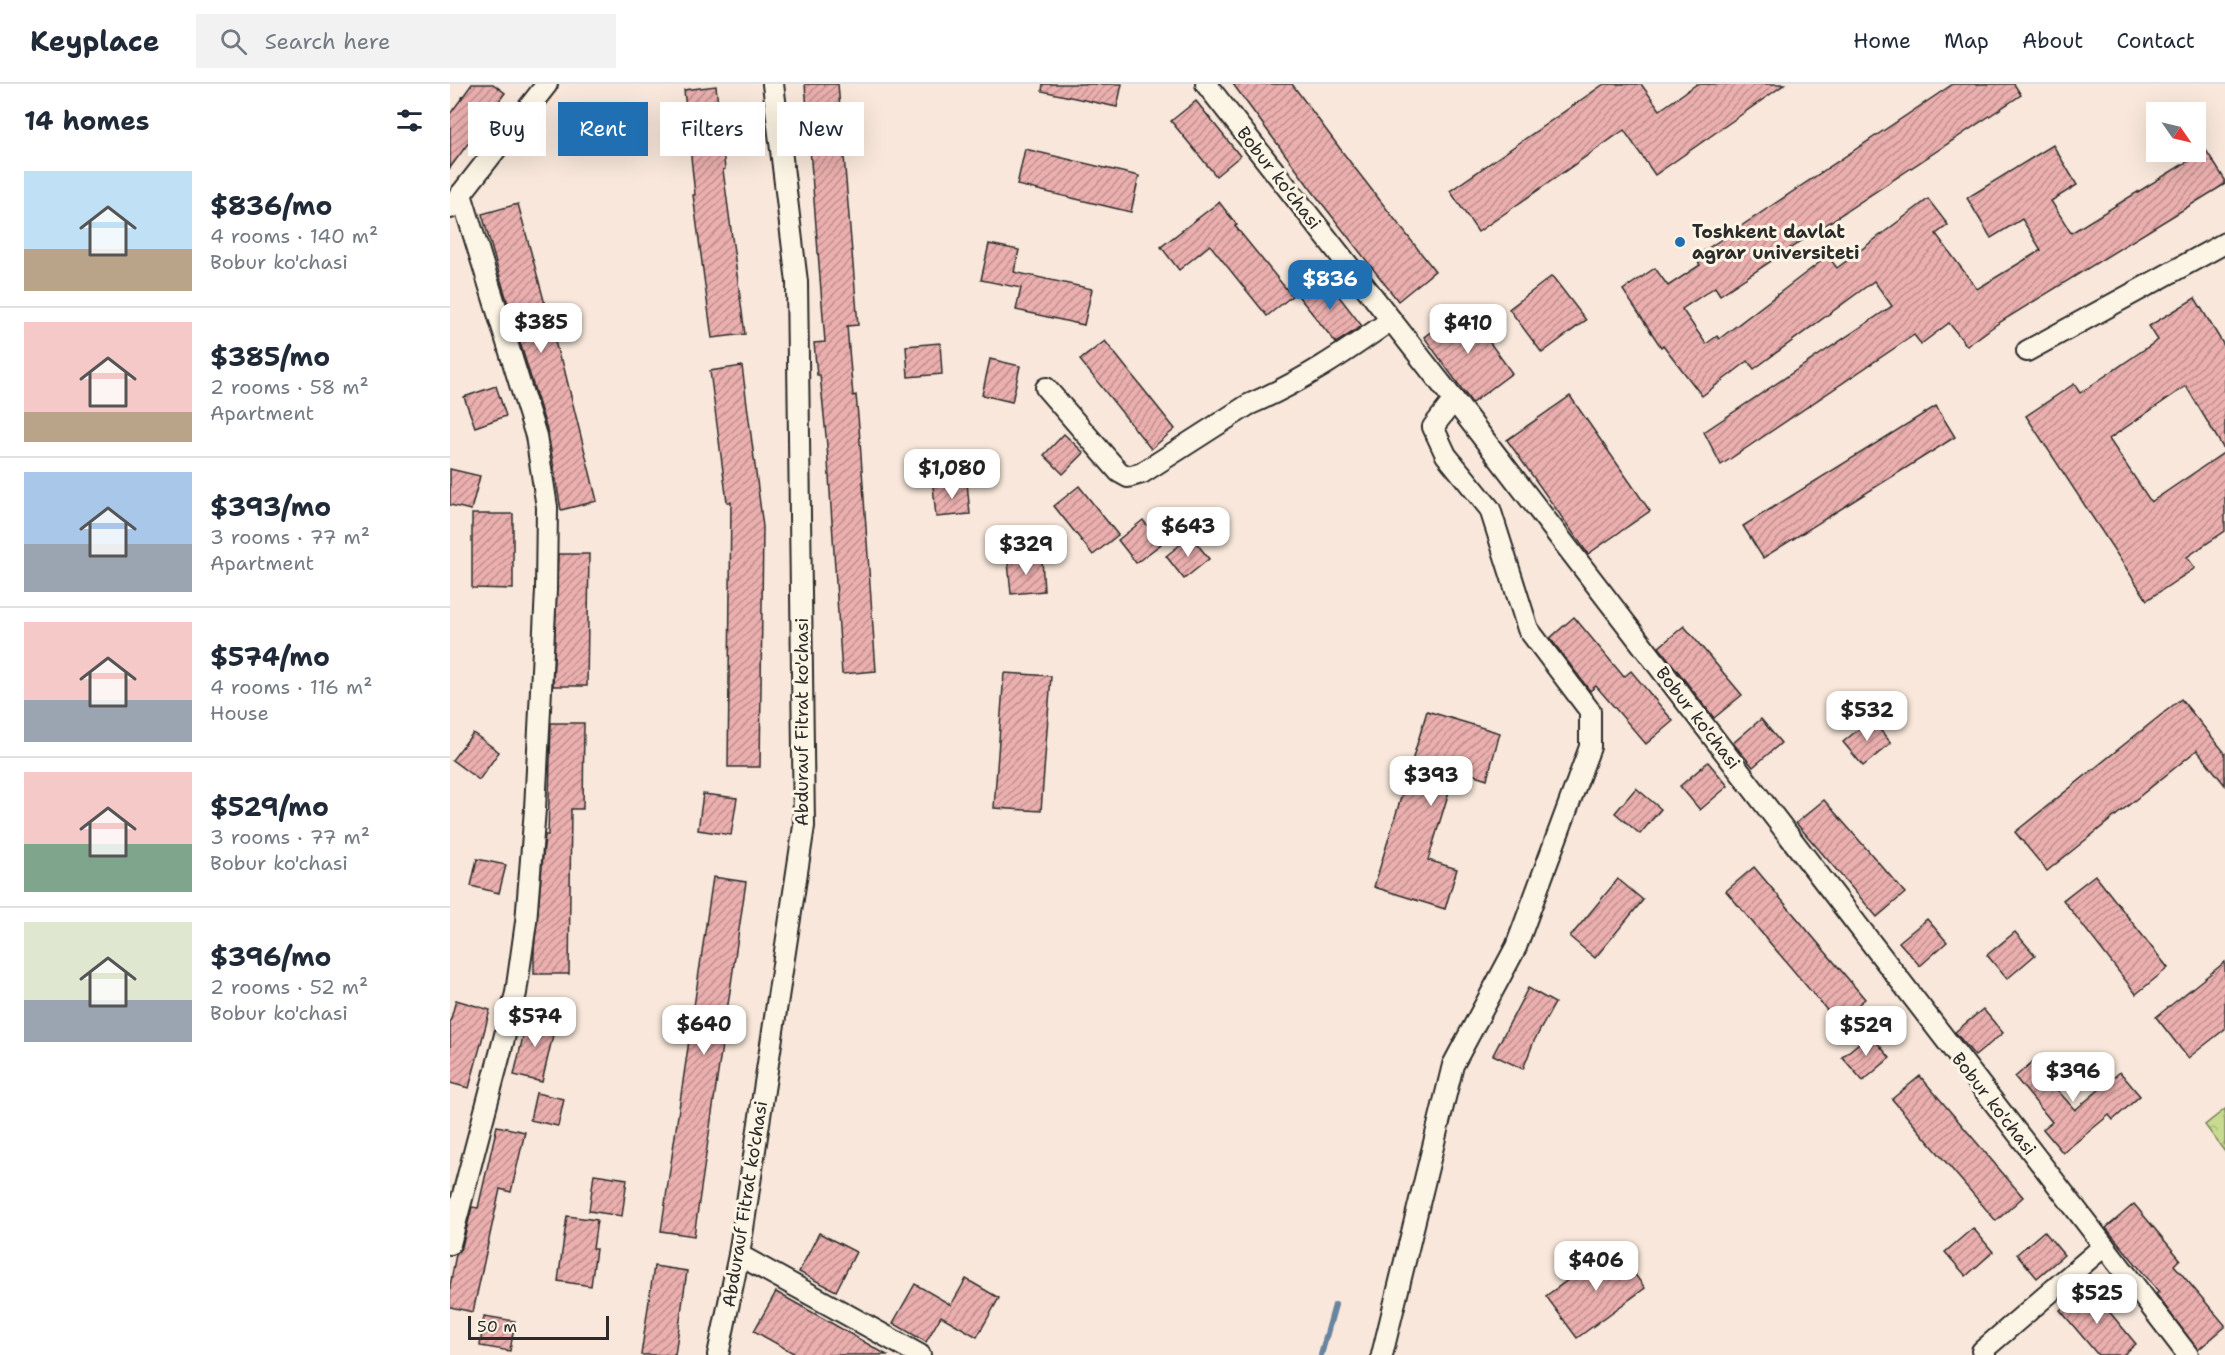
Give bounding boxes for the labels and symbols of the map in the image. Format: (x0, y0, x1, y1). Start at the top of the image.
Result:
north arrow (2146, 102, 2206, 162)
street label: Bobur ko'chasi (1231, 122, 1327, 234)
place label: Toshkent davlat agrar universiteti (1692, 220, 1860, 265)
marker: Toshkent davlat agrar universiteti (1673, 235, 1687, 249)
pin: $836 (1294, 260, 1366, 311)
pin: $385 (505, 303, 577, 354)
pin: $410 (1432, 304, 1504, 355)
pin: $1,080 (903, 449, 1001, 500)
pin: $643 (1152, 507, 1224, 558)
pin: $329 (990, 525, 1062, 576)
street label: Abdurauf Fitrat ko'chasi (790, 618, 814, 826)
street label: Bobur ko'chasi (1650, 662, 1746, 774)
pin: $532 (1831, 691, 1903, 742)
pin: $393 (1395, 756, 1467, 807)
pin: $574 (499, 997, 571, 1048)
pin: $640 (668, 1005, 740, 1056)
pin: $529 (1830, 1006, 1902, 1057)
street label: Bobur ko'chasi (1946, 1048, 2042, 1160)
pin: $396 (2037, 1052, 2109, 1103)
street label: Abdurauf Fitrat ko'chasi (717, 1099, 773, 1309)
pin: $406 (1560, 1241, 1632, 1292)
pin: $525 (2061, 1274, 2133, 1325)
scale bar (468, 1313, 609, 1340)

